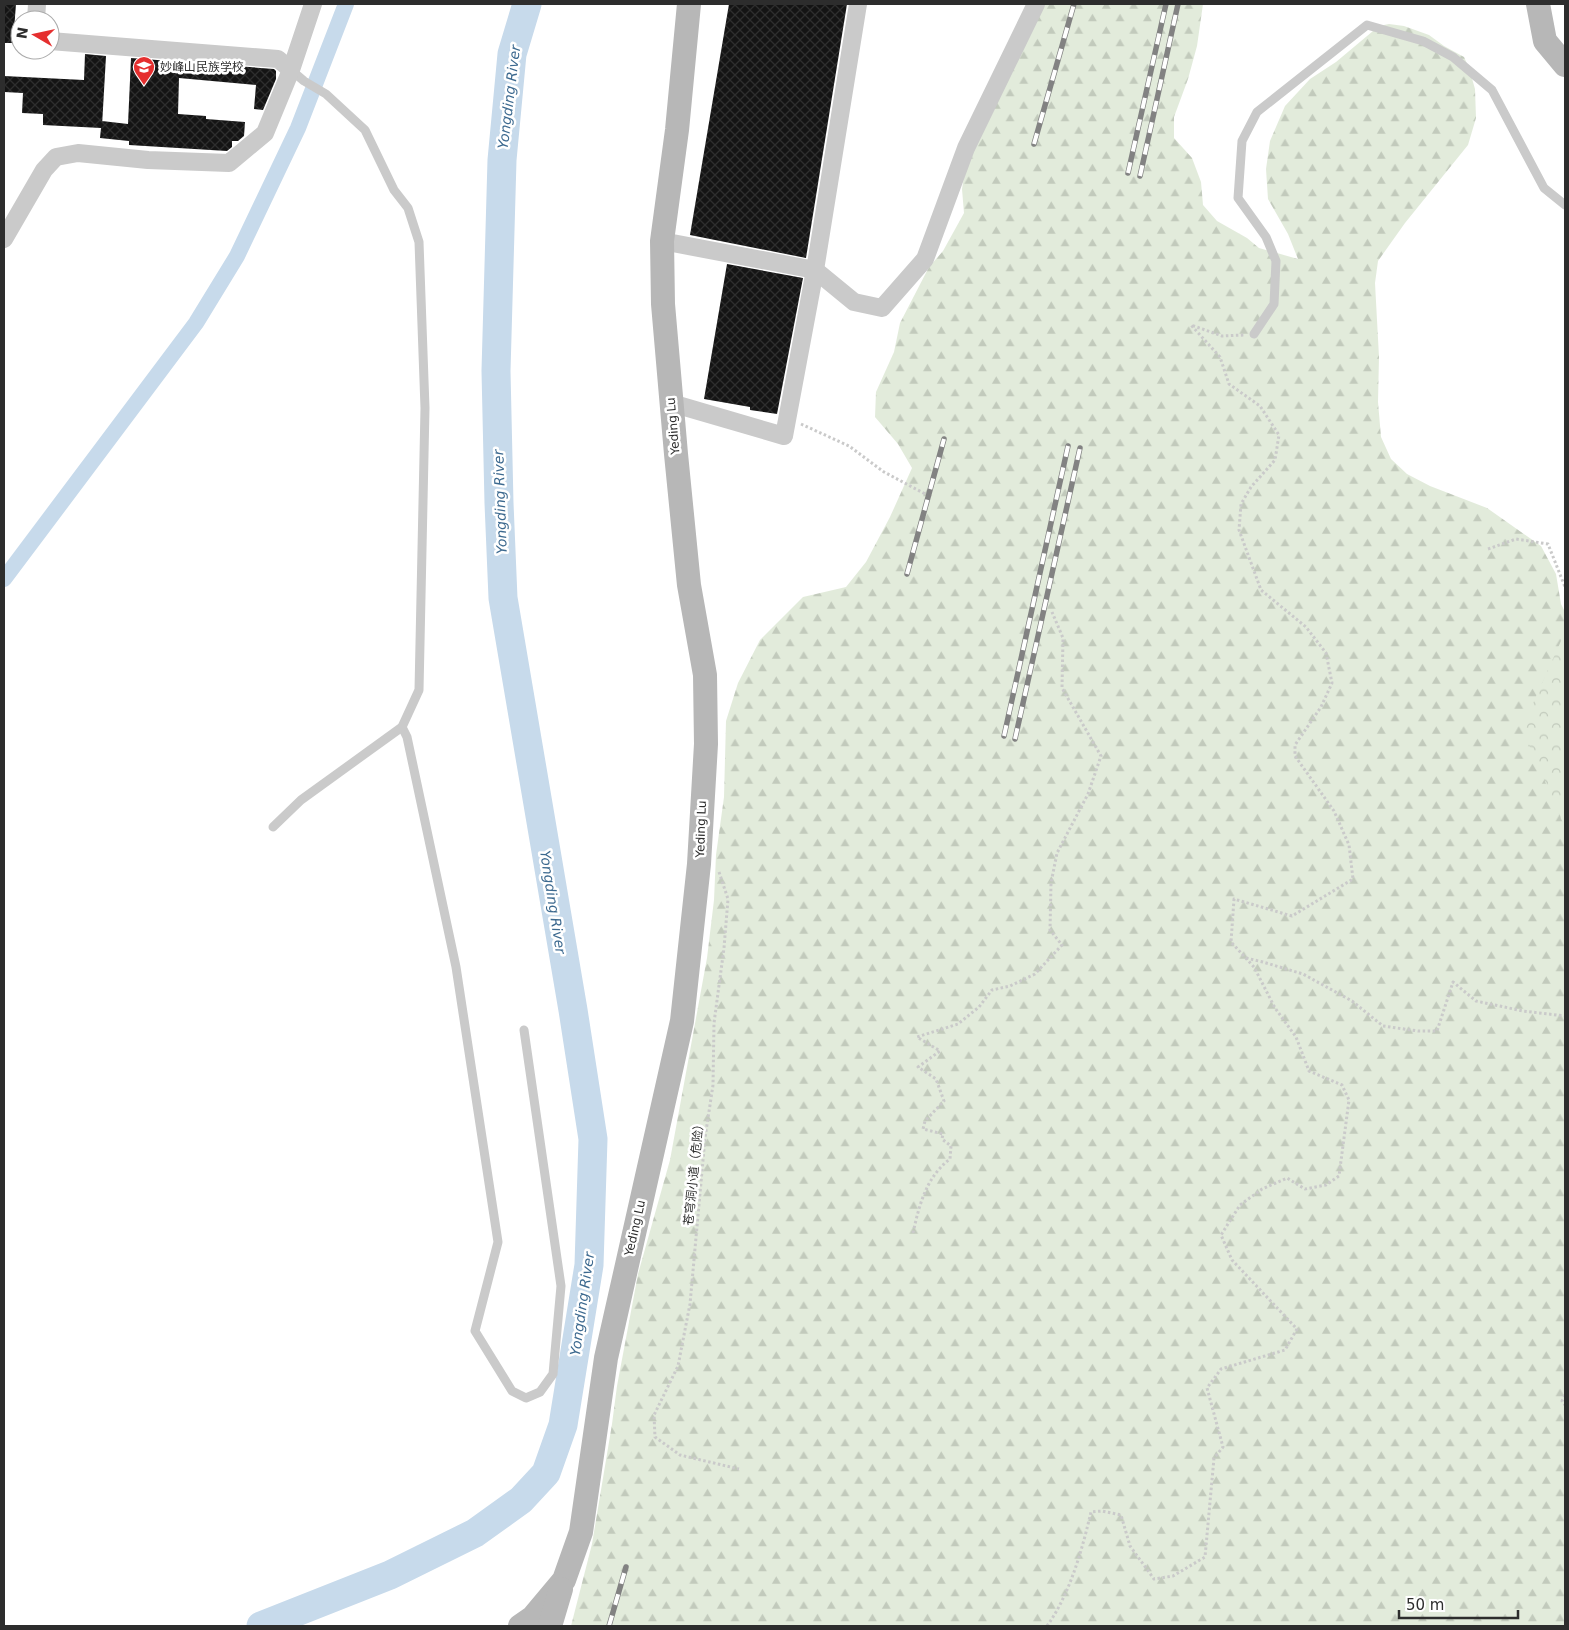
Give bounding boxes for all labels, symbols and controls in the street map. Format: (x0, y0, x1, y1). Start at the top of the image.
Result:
north arrow (10, 10, 60, 60)
text: N (13, 26, 31, 40)
water label: Yongding River (495, 43, 523, 150)
school or university icon: 妙峰山民族学校 (132, 55, 156, 86)
place label: 妙峰山民族学校 (160, 60, 244, 74)
street label: Yeding Lu (664, 397, 683, 456)
water label: Yongding River (490, 448, 510, 555)
street label: Yeding Lu (693, 800, 709, 859)
water label: Yongding River (537, 849, 569, 956)
street label: 苍穹洞小道（危险） (681, 1118, 707, 1226)
street label: Yeding Lu (622, 1199, 648, 1258)
water label: Yongding River (567, 1250, 597, 1357)
scale bar (1399, 1588, 1518, 1620)
text: 50 m (1406, 1596, 1444, 1614)

